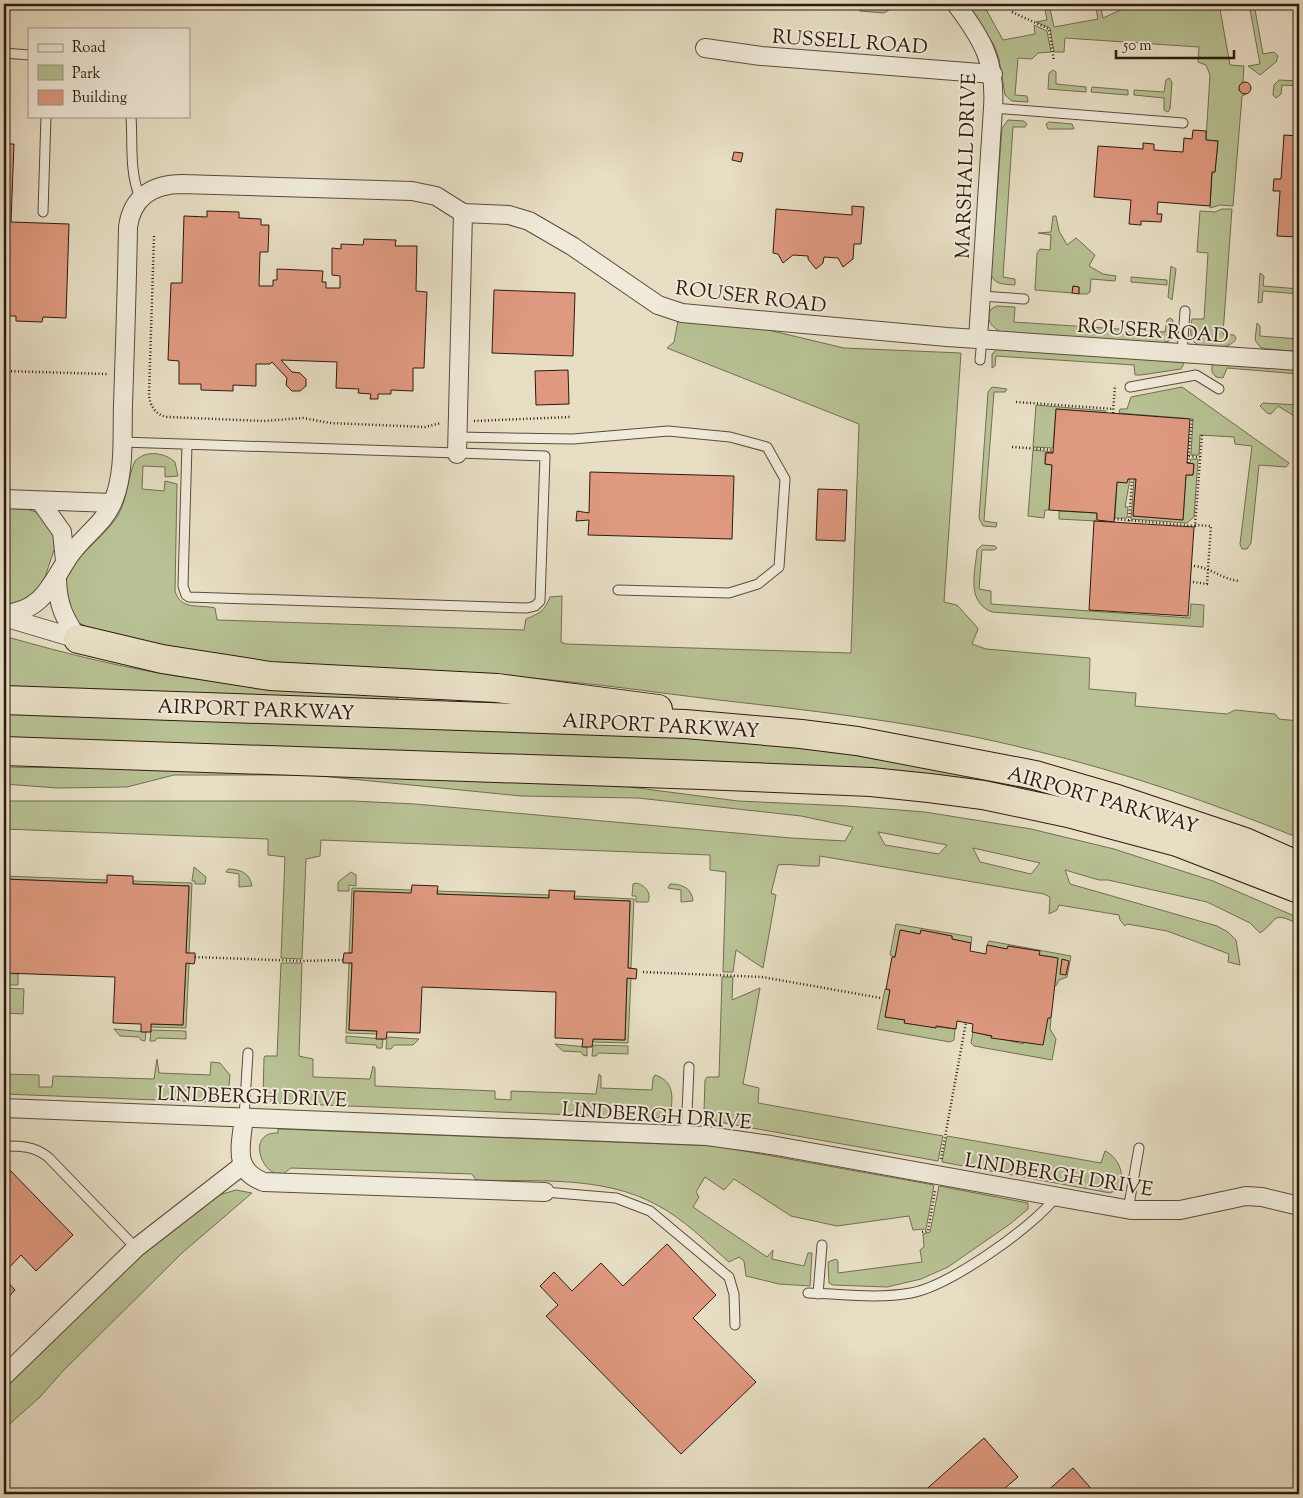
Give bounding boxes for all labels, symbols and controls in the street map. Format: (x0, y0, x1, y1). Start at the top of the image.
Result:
street label: RUSSELL ROAD (771, 24, 929, 63)
legend (28, 28, 190, 118)
scale bar (1116, 28, 1233, 60)
text: 50 m (1122, 36, 1152, 57)
text: Road (72, 38, 106, 59)
text: Park (72, 64, 101, 85)
street label: MARSHALL DRIVE (950, 73, 985, 260)
text: Building (72, 88, 127, 109)
street label: ROUSER ROAD (674, 275, 828, 322)
street label: ROUSER ROAD (1076, 313, 1230, 352)
street label: AIRPORT PARKWAY (157, 694, 355, 729)
street label: AIRPORT PARKWAY (562, 708, 760, 747)
street label: AIRPORT PARKWAY (1003, 760, 1201, 843)
street label: LINDBERGH DRIVE (156, 1081, 348, 1116)
street label: LINDBERGH DRIVE (561, 1096, 753, 1139)
street label: LINDBERGH DRIVE (962, 1147, 1155, 1206)

